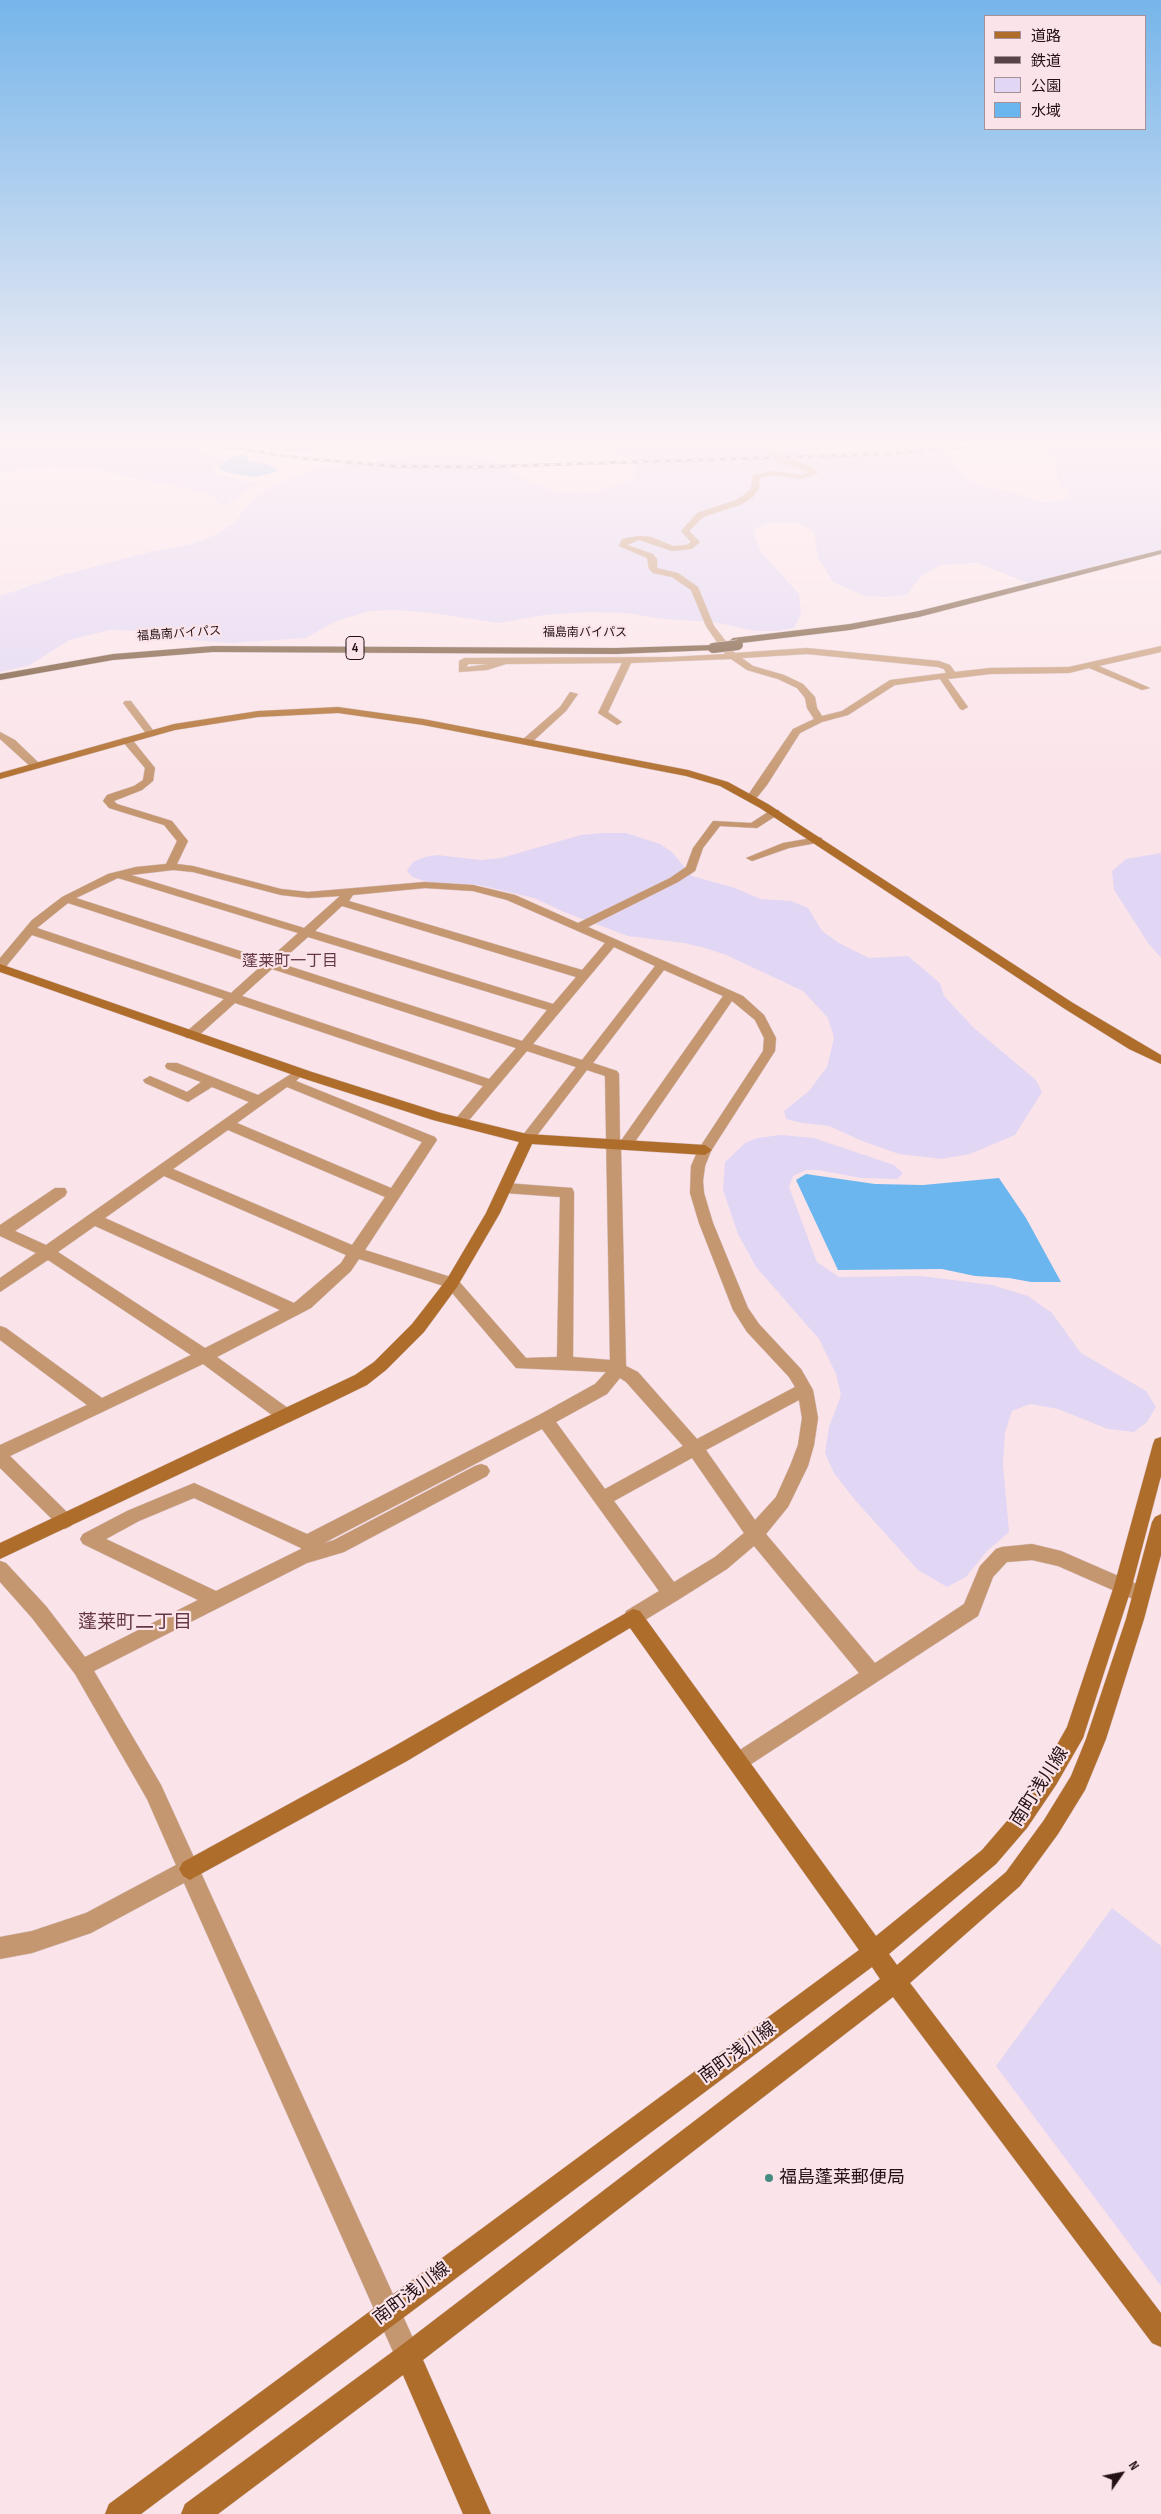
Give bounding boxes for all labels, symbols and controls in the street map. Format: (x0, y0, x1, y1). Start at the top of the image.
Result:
legend (984, 15, 1146, 130)
text: 道路 (1031, 27, 1061, 46)
text: 鉄道 (1031, 52, 1061, 71)
text: 公園 (1031, 77, 1061, 96)
text: 水域 (1031, 102, 1061, 121)
street label: 福島南バイパス (137, 624, 221, 644)
street label: 福島南バイパス (543, 626, 627, 640)
road number: 4 (346, 636, 364, 660)
district label: 蓬莱町一丁目 (242, 952, 338, 972)
district label: 蓬莱町二丁目 (78, 1612, 192, 1634)
street label: 南町浅川線 (1006, 1743, 1074, 1831)
street label: 南町浅川線 (695, 2018, 781, 2088)
place label: 福島蓬莱郵便局 (779, 2167, 905, 2189)
marker: 福島蓬莱郵便局 (763, 2172, 775, 2184)
street label: 南町浅川線 (370, 2258, 454, 2330)
north arrow (1096, 2449, 1146, 2499)
text: N (1125, 2458, 1143, 2473)

